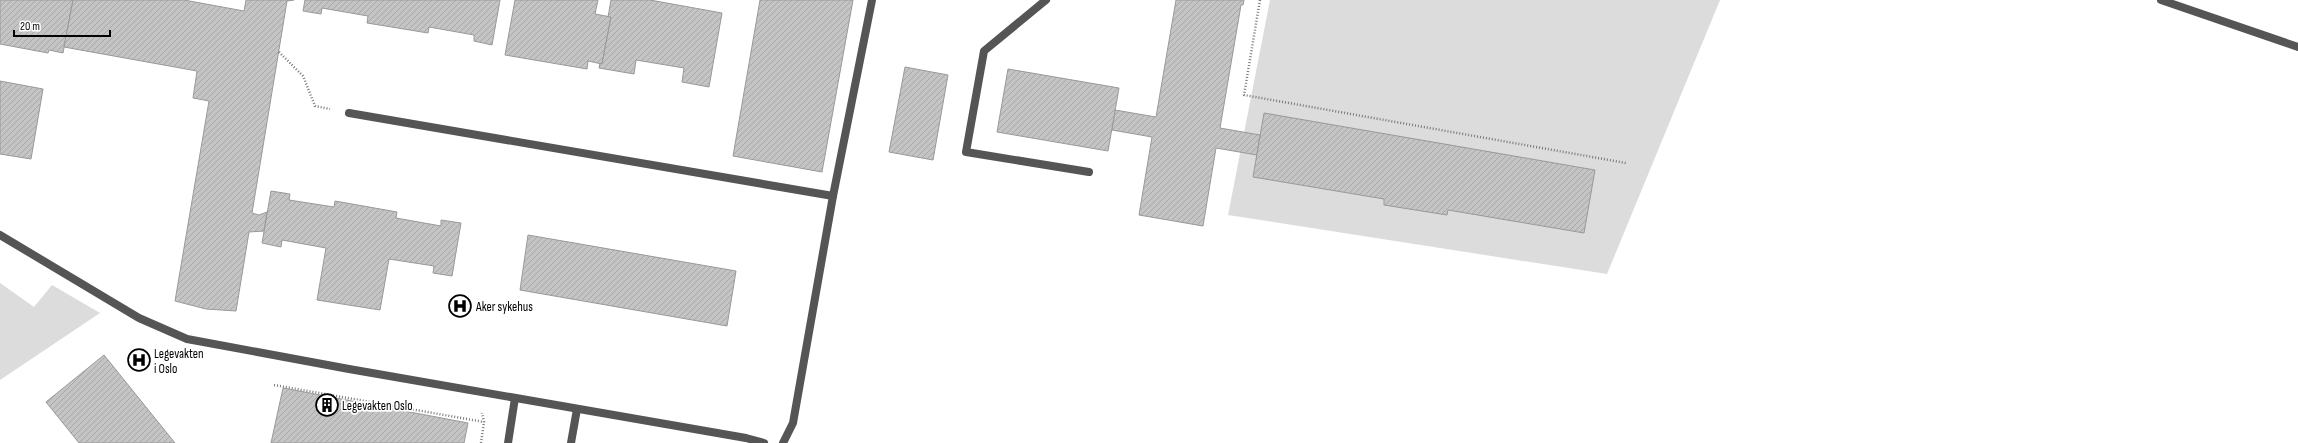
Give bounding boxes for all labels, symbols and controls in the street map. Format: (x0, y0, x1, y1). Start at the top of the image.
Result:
scale bar (14, 12, 110, 38)
text: 20 m (20, 19, 40, 34)
hospital icon: Aker sykehus (447, 293, 473, 319)
place label: Aker sykehus (475, 299, 533, 315)
place label: Legevakten i Oslo (154, 346, 204, 377)
hospital icon: Legevakten i Oslo (126, 347, 152, 373)
building icon: Legevakten Oslo (314, 392, 340, 418)
place label: Legevakten Oslo (342, 398, 413, 414)

